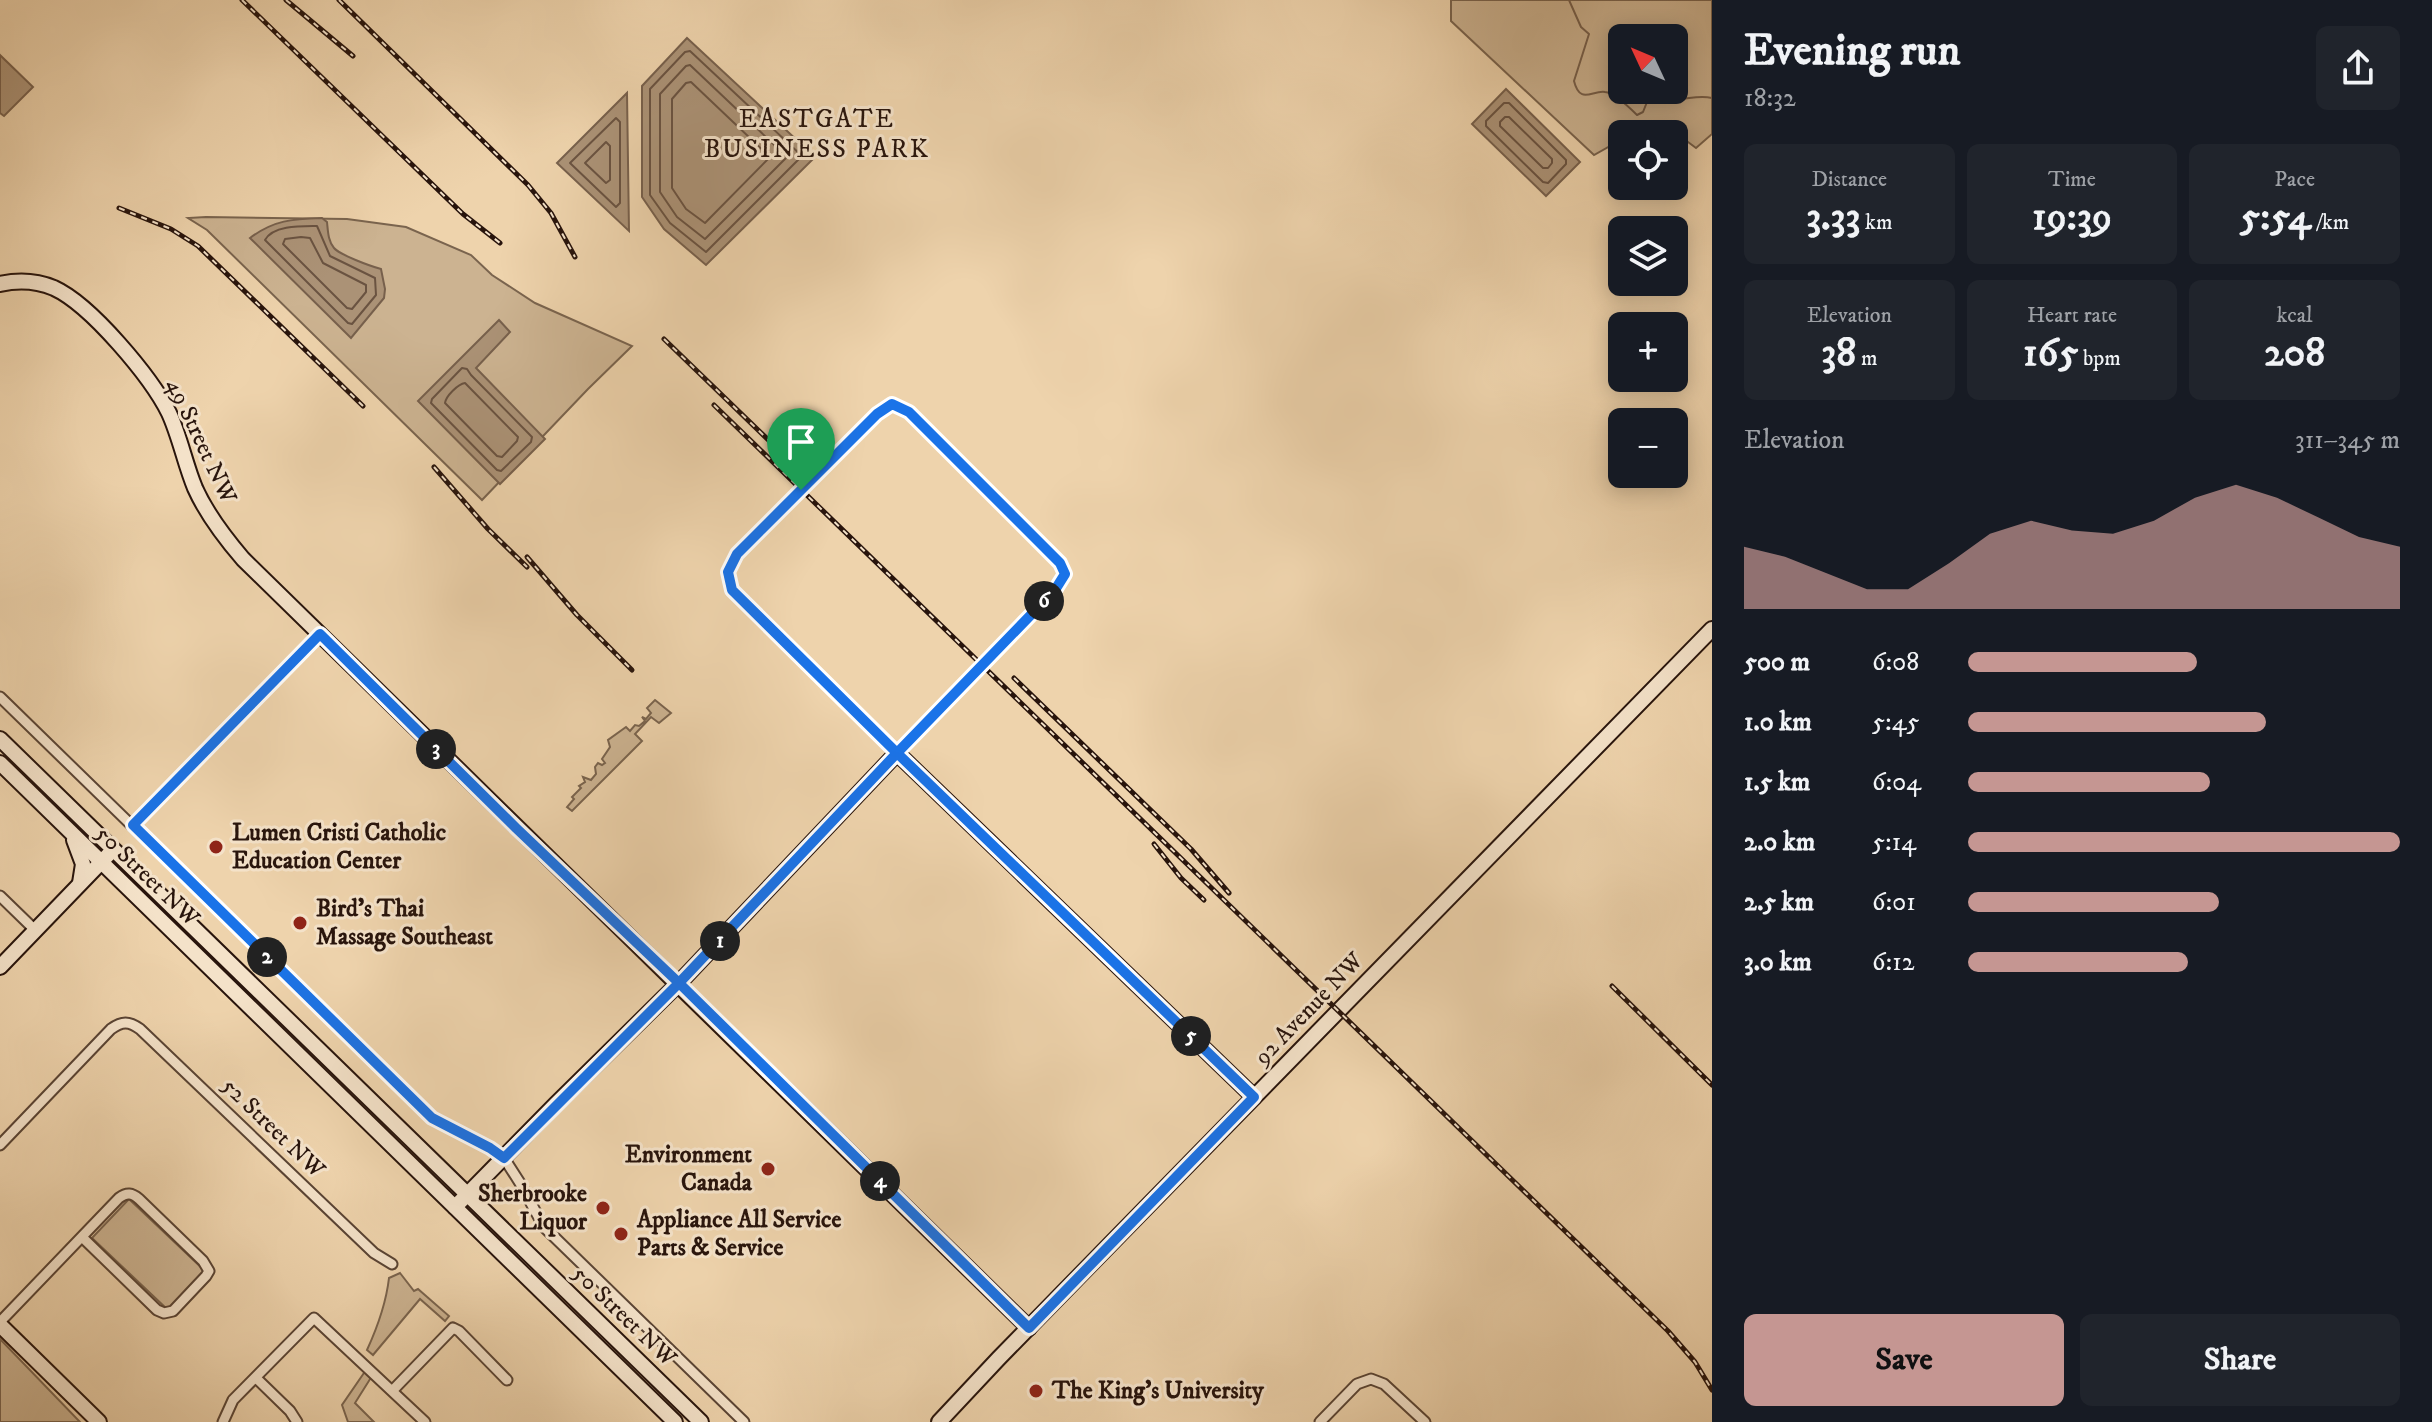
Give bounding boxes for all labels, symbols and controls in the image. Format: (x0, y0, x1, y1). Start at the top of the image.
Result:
north arrow (1608, 24, 1688, 104)
map controls (1608, 24, 1688, 488)
text: Evening run (1744, 24, 1961, 79)
button: share (2316, 26, 2400, 110)
text: 18:32 (1744, 82, 1796, 115)
district label: EASTGATE BUSINESS PARK (704, 103, 930, 166)
button: locate (1608, 120, 1688, 200)
text: Distance (1811, 166, 1887, 193)
text: Time (2048, 166, 2096, 193)
text: Pace (2274, 166, 2315, 193)
text: 3.33 (1806, 193, 1860, 243)
text: 19:39 (2032, 193, 2112, 243)
text: 5:54 (2240, 193, 2311, 243)
text: km (1860, 209, 1893, 236)
text: /km (2311, 209, 2349, 236)
button: layers (1608, 216, 1688, 296)
text: Elevation (1807, 302, 1892, 329)
text: Heart rate (2027, 302, 2117, 329)
text: kcal (2277, 302, 2313, 329)
button: + (1608, 312, 1688, 392)
text: 38 (1821, 329, 1856, 379)
text: 165 (2023, 329, 2078, 379)
text: 208 (2264, 329, 2325, 379)
text: m (1856, 345, 1877, 372)
text: bpm (2078, 345, 2121, 372)
street label: 49 Street NW (159, 374, 243, 509)
pin (767, 408, 835, 490)
button: − (1608, 408, 1688, 488)
icon: arrive (779, 420, 823, 464)
text: Elevation (1744, 424, 1845, 457)
text: 311–345 m (2295, 424, 2400, 457)
pin: 6 (1024, 581, 1064, 621)
text: 6 (1038, 587, 1050, 614)
text: 500 m (1744, 646, 1810, 679)
text: 6:08 (1872, 646, 1919, 679)
text: 1.0 km (1744, 706, 1812, 739)
text: 5:45 (1872, 706, 1919, 739)
pin: 3 (416, 729, 456, 769)
text: 3 (432, 735, 440, 762)
text: 1.5 km (1744, 766, 1810, 799)
text: 6:04 (1872, 766, 1921, 799)
place label: Lumen Cristi Catholic Education Center (232, 818, 447, 876)
street label: 50 Street NW (89, 819, 206, 934)
text: 2.0 km (1744, 826, 1815, 859)
text: 5:14 (1872, 826, 1916, 859)
marker: Lumen Cristi Catholic Education Center (207, 838, 225, 856)
text: 2.5 km (1744, 886, 1814, 919)
text: 6:01 (1872, 886, 1916, 919)
place label: Bird's Thai Massage Southeast (316, 894, 493, 952)
marker: Bird's Thai Massage Southeast (291, 914, 309, 932)
pin: 1 (700, 921, 740, 961)
text: 1 (716, 927, 724, 954)
pin: 2 (247, 937, 287, 977)
text: 2 (262, 943, 272, 970)
street label: 92 Avenue NW (1247, 946, 1371, 1072)
text: 3.0 km (1744, 946, 1812, 979)
text: 6:12 (1872, 946, 1915, 979)
pin: 5 (1171, 1016, 1211, 1056)
text: 5 (1186, 1022, 1196, 1049)
street label: 52 Street NW (215, 1071, 332, 1186)
place label: Environment Canada (625, 1140, 753, 1198)
marker: Environment Canada (759, 1160, 777, 1178)
pin: 4 (860, 1161, 900, 1201)
text: 4 (874, 1167, 886, 1194)
place label: Sherbrooke Liquor (478, 1179, 588, 1237)
marker: Sherbrooke Liquor (594, 1199, 612, 1217)
place label: Appliance All Service Parts & Service (636, 1205, 841, 1263)
marker: Appliance All Service Parts & Service (612, 1225, 630, 1243)
street label: 50 Street NW (566, 1259, 683, 1374)
button: Save (1744, 1314, 2064, 1406)
button: Share (2080, 1314, 2400, 1406)
place label: The King's University (1051, 1376, 1264, 1406)
marker: The King's University (1027, 1382, 1045, 1400)

